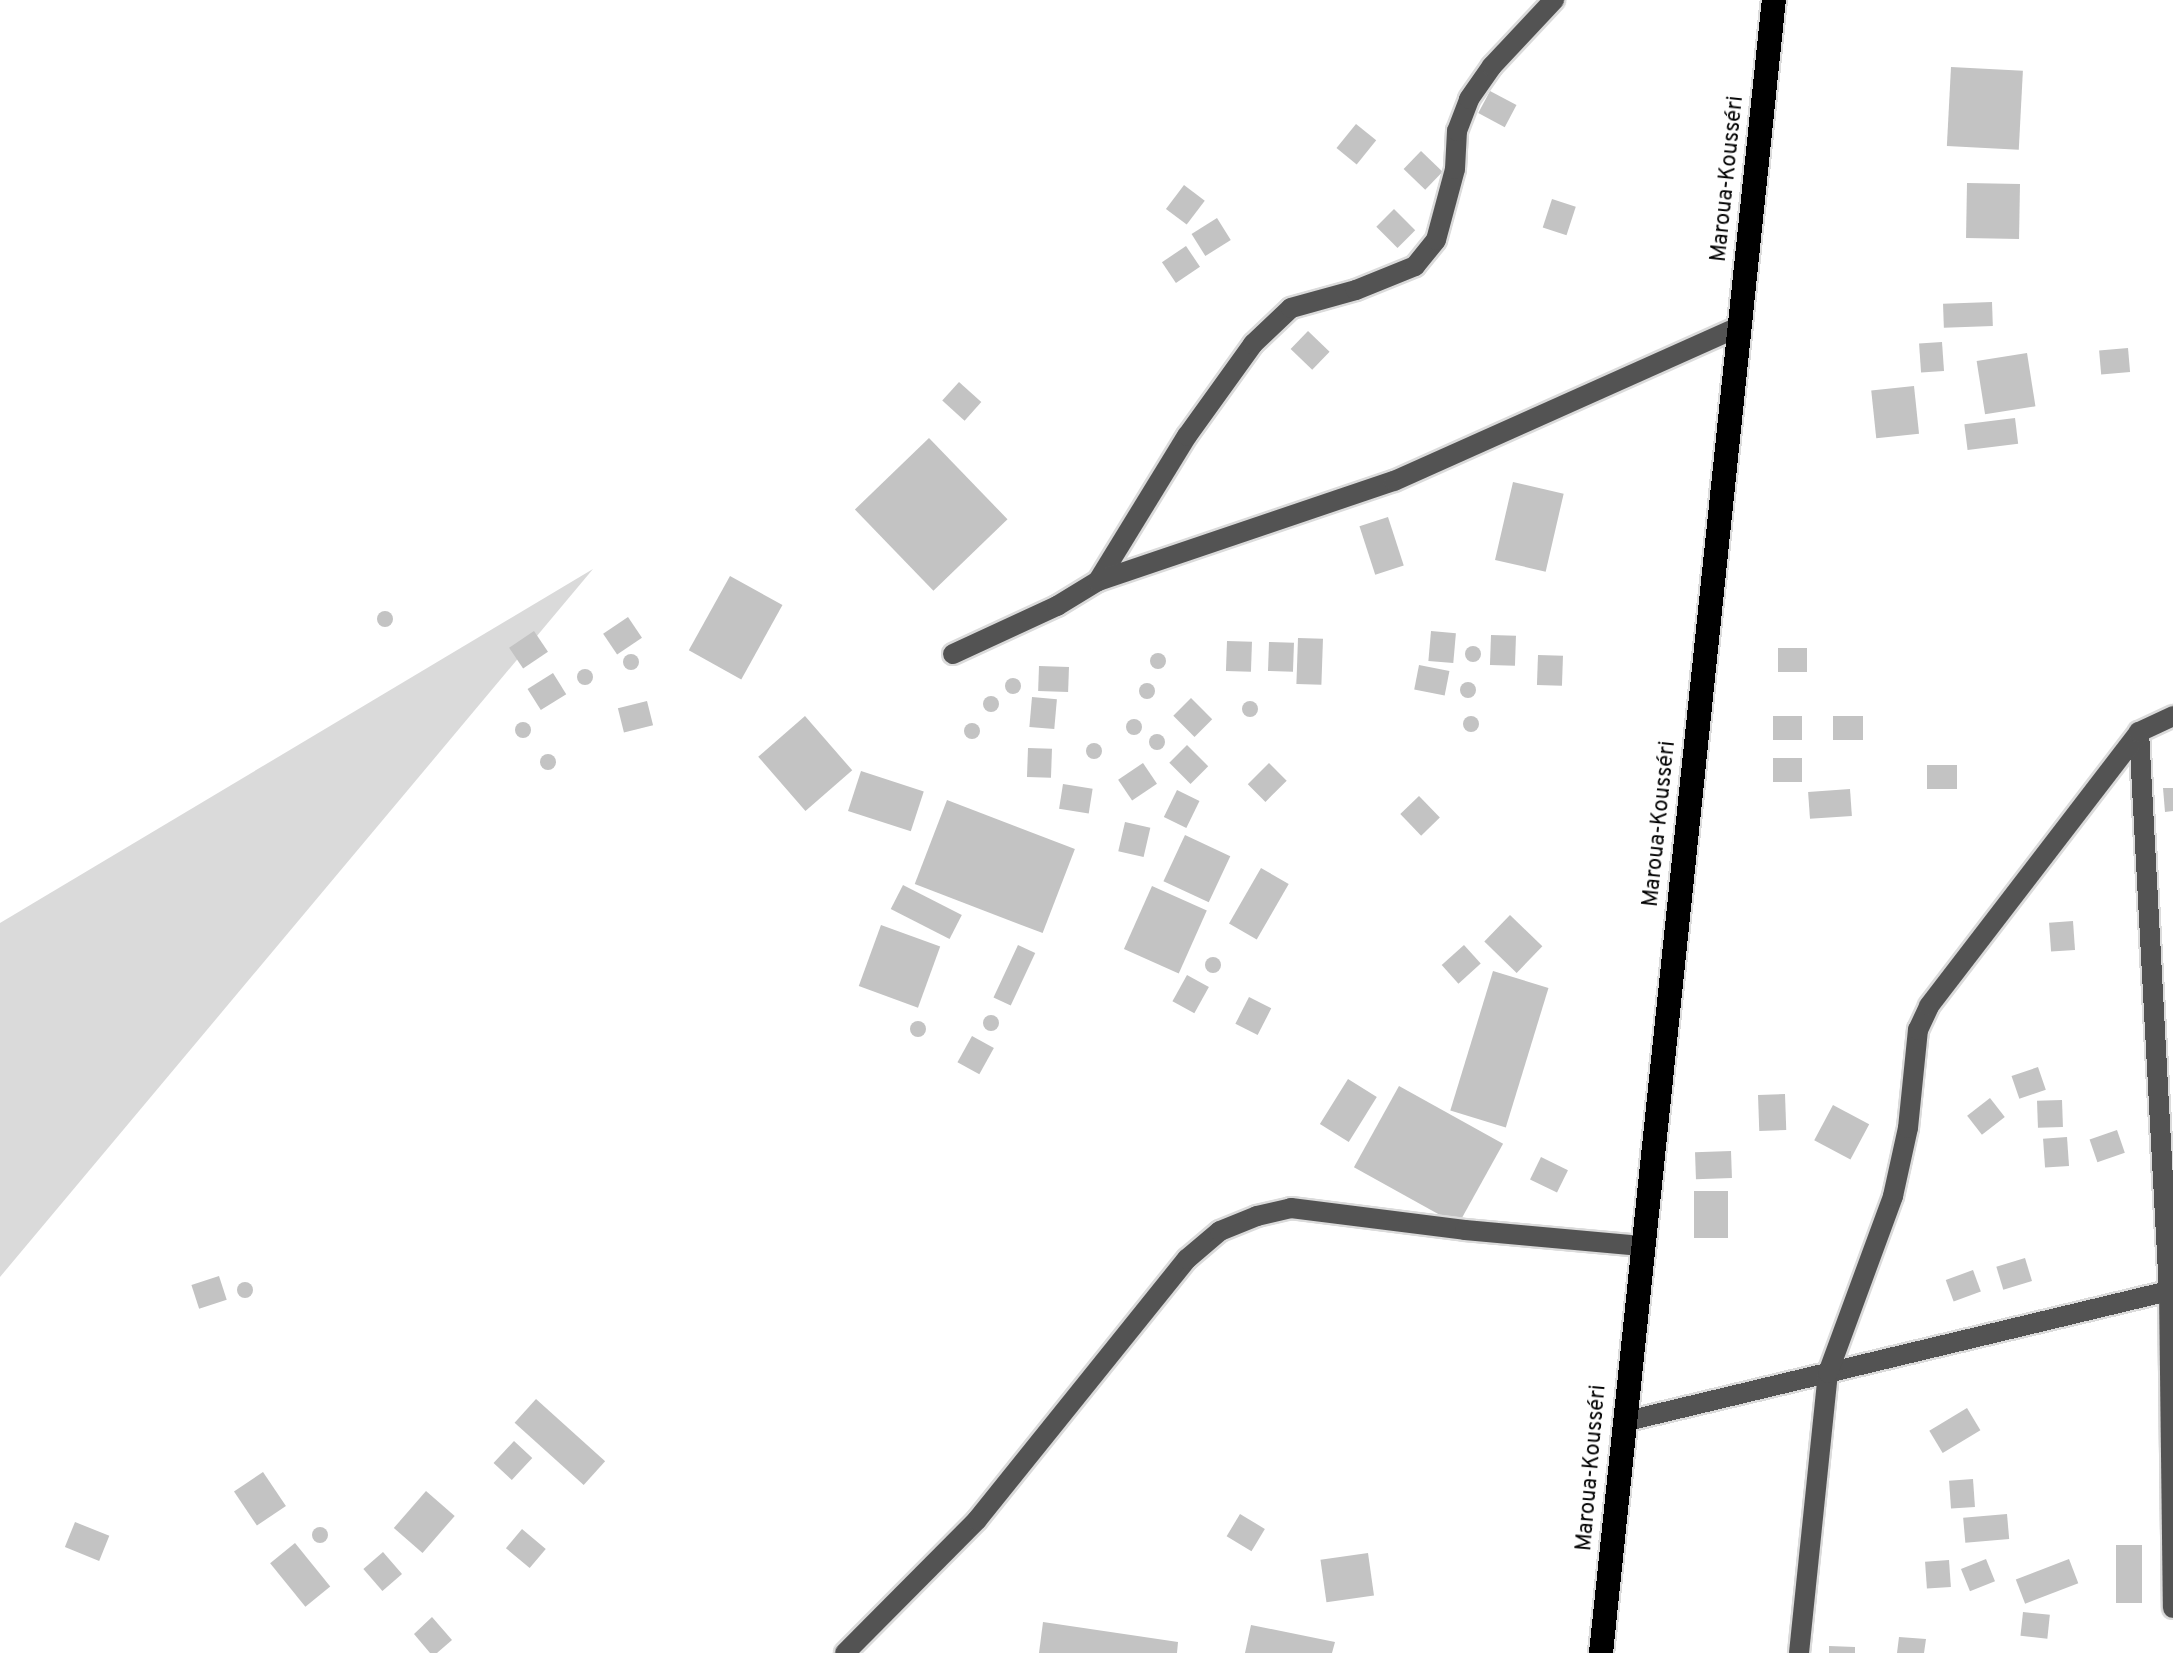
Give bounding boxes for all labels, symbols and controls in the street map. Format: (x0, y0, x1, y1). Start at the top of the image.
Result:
street label: Maroua-Kousséri (1706, 95, 1750, 263)
street label: Maroua-Kousséri (1638, 740, 1682, 908)
street label: Maroua-Kousséri (1572, 1384, 1612, 1552)

